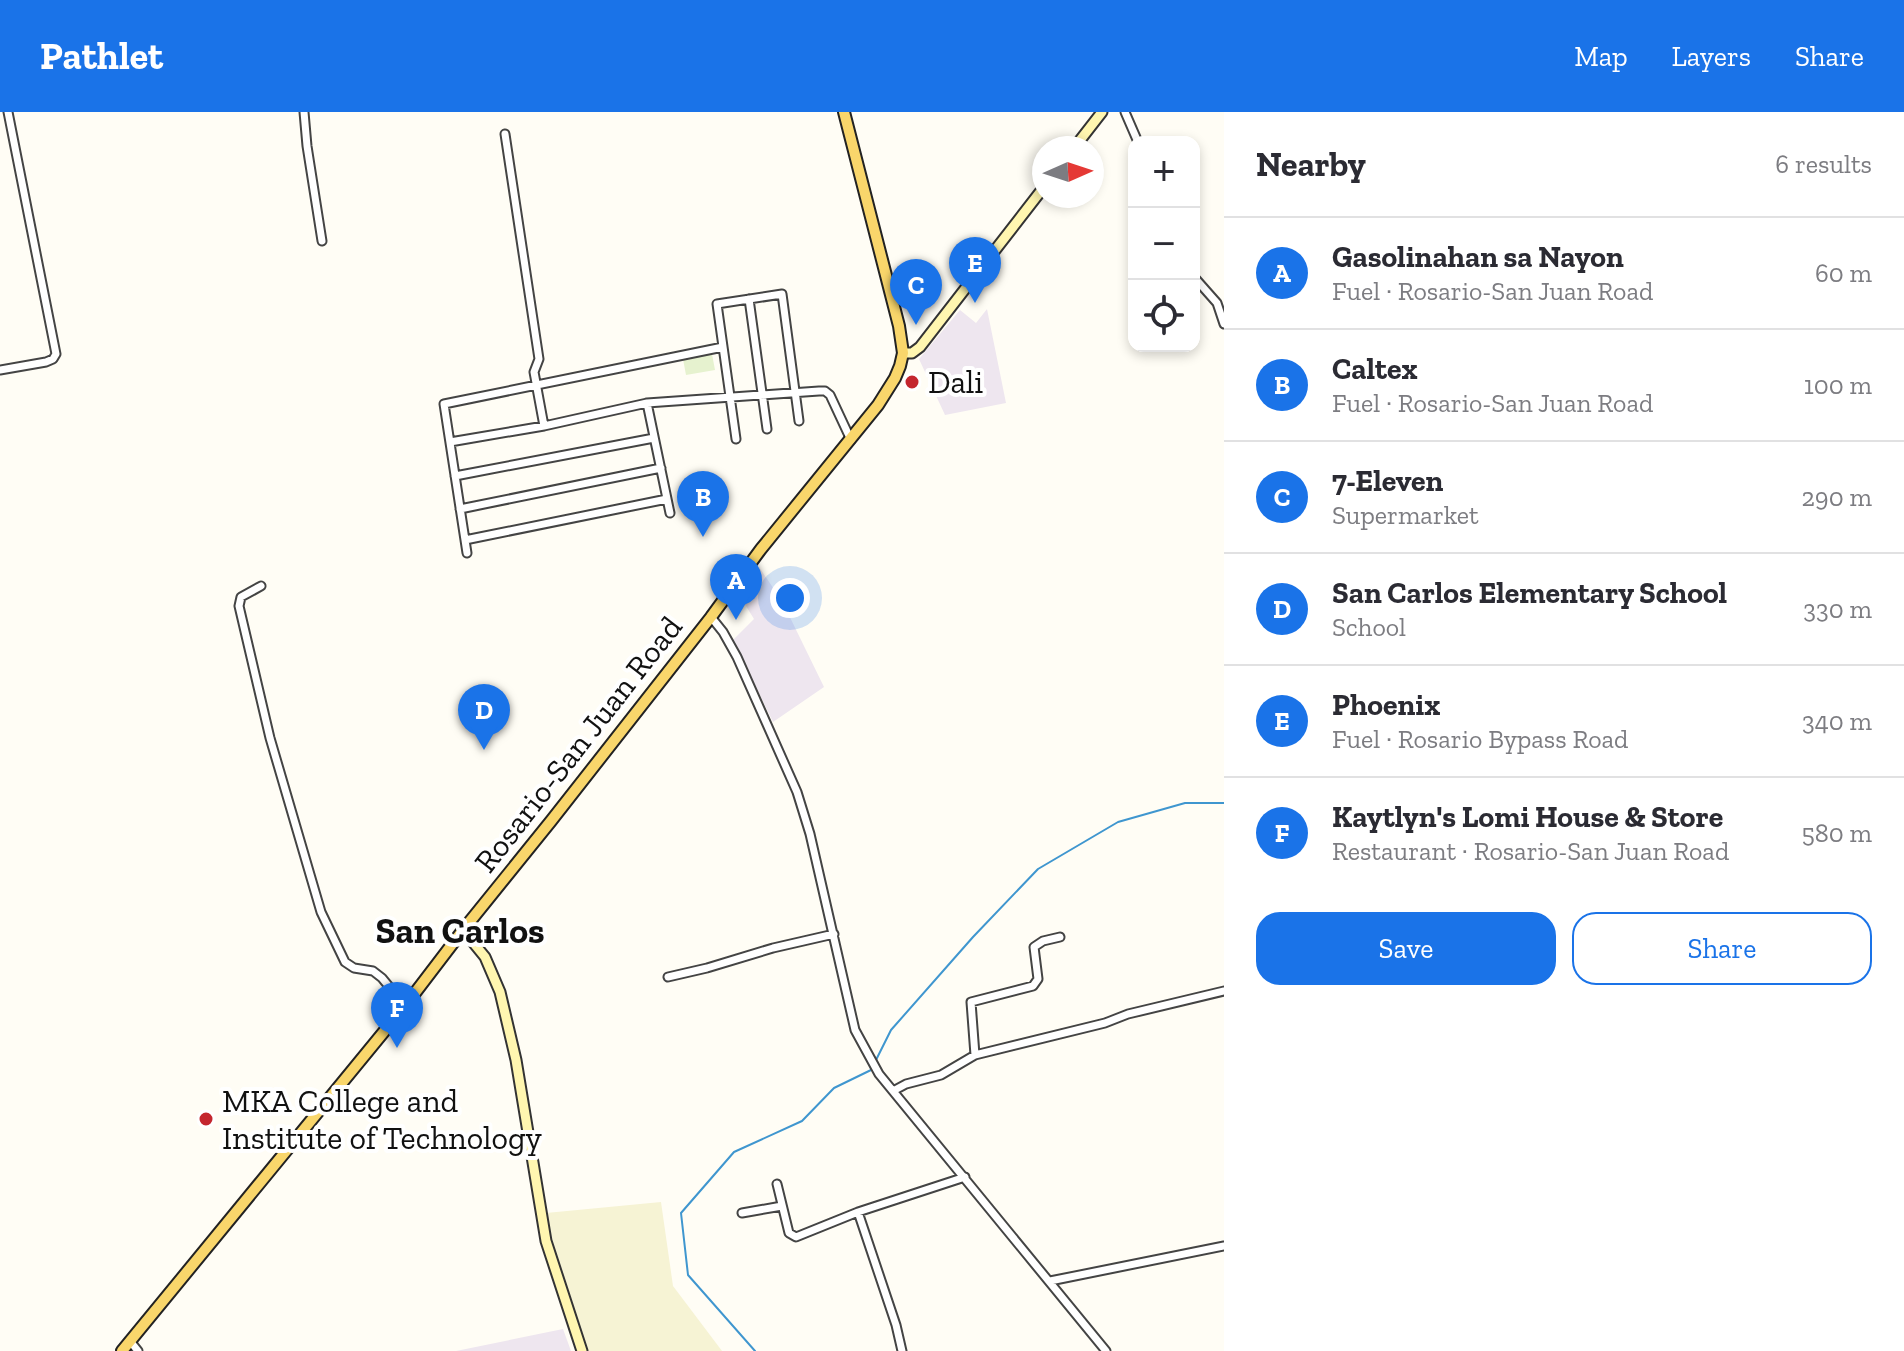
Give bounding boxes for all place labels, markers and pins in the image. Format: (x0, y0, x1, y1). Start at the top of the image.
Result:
pin: E (949, 237, 1001, 303)
pin: C (890, 259, 942, 325)
place label: Dali (928, 363, 983, 401)
marker: Dali (903, 373, 921, 391)
pin: B (677, 471, 729, 537)
pin: A (710, 554, 762, 620)
pin: D (458, 684, 510, 750)
pin: F (371, 982, 423, 1048)
place label: MKA College and Institute of Technology (222, 1082, 543, 1157)
marker: MKA College and Institute of Technology (197, 1110, 215, 1128)

